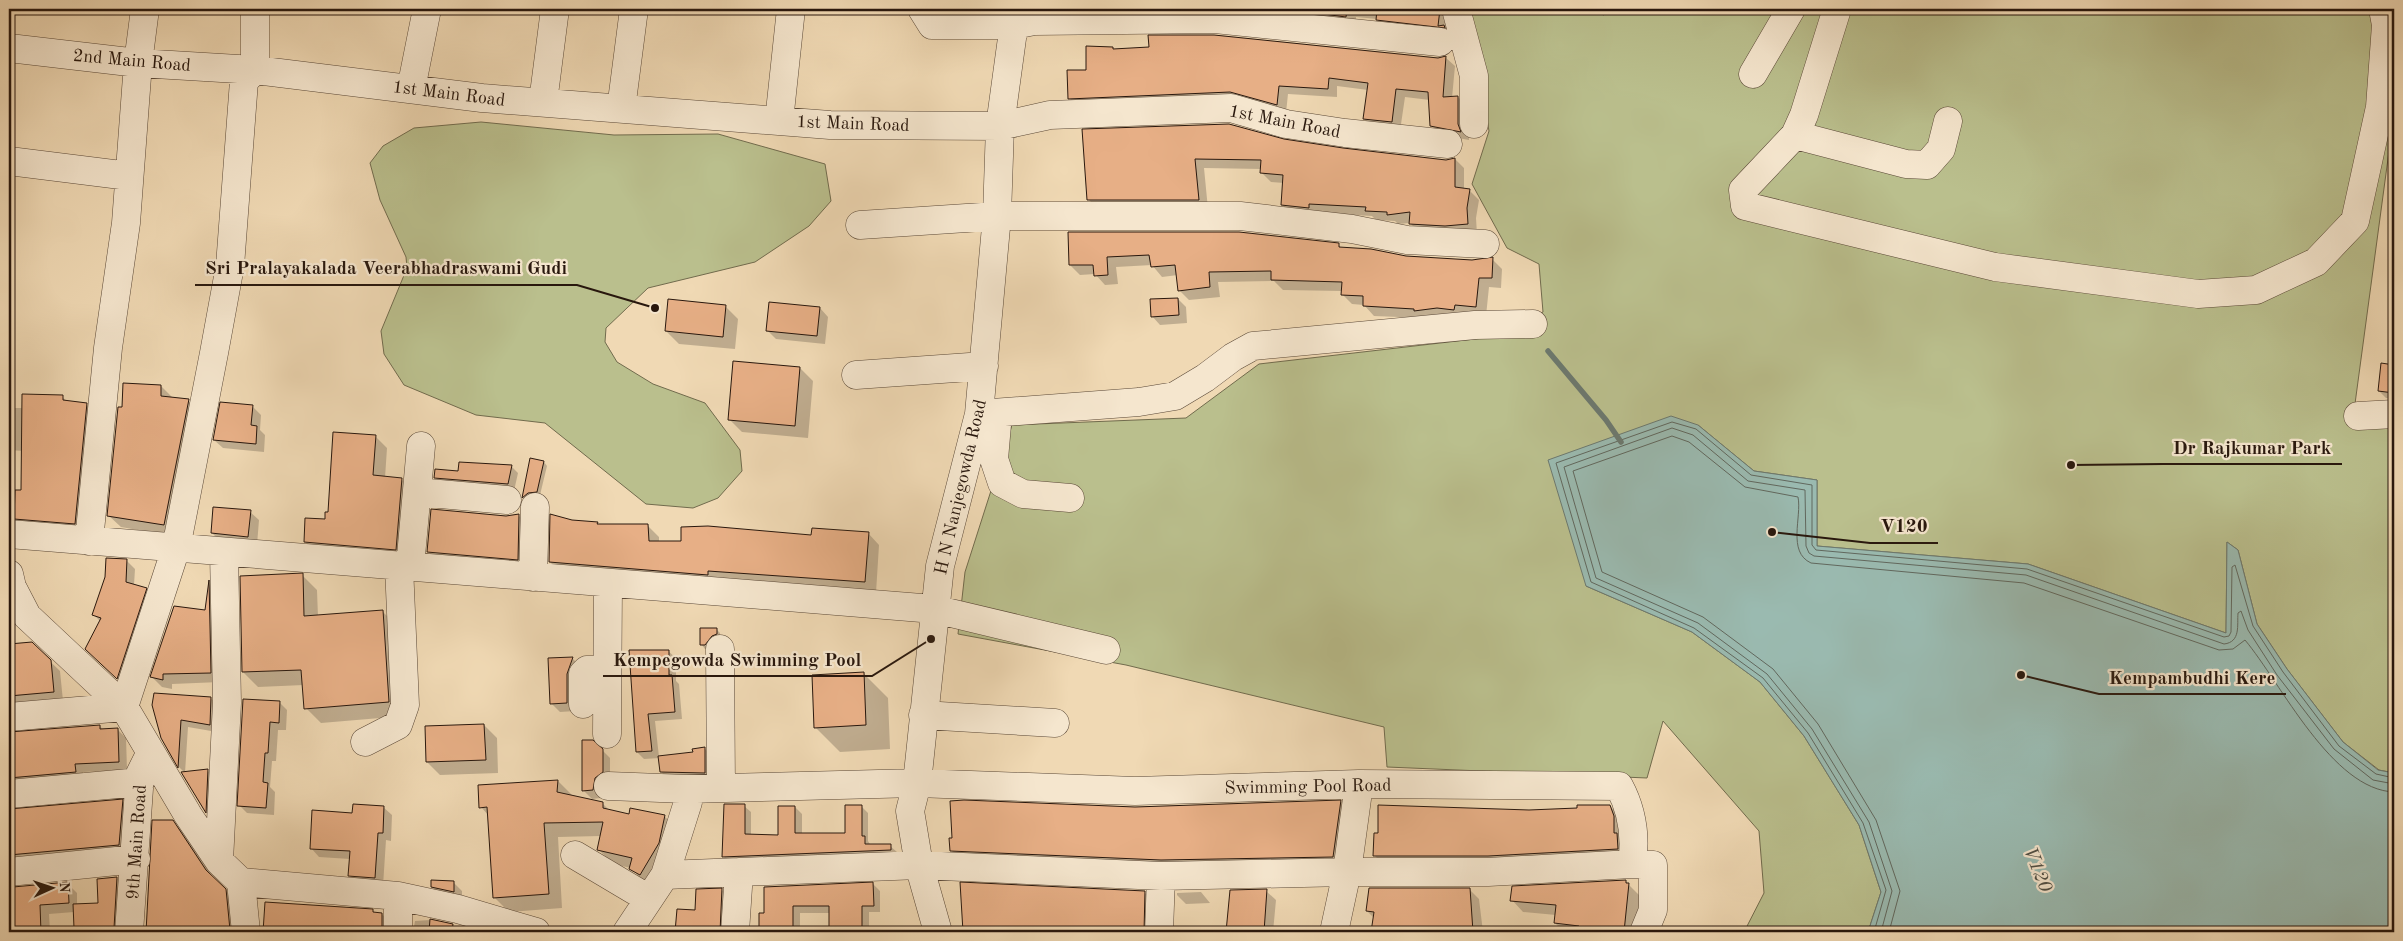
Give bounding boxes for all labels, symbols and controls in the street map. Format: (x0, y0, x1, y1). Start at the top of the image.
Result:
street label: 2nd Main Road (72, 47, 192, 75)
street label: 1st Main Road (392, 78, 506, 110)
street label: 1st Main Road (1227, 102, 1342, 142)
street label: 1st Main Road (796, 113, 910, 135)
callout: Sri Pralayakalada Veerabhadraswami Gudi (195, 251, 577, 285)
text: Sri Pralayakalada Veerabhadraswami Gudi (205, 260, 567, 279)
street label: H N Nanjegowda Road (932, 398, 990, 577)
callout: Dr Rajkumar Park (2163, 430, 2342, 464)
text: Dr Rajkumar Park (2173, 440, 2332, 459)
callout: V120 (1870, 509, 1938, 543)
text: V120 (1880, 518, 1928, 537)
callout: Kempegowda Swimming Pool (603, 642, 872, 676)
text: Kempegowda Swimming Pool (613, 652, 861, 671)
callout: Kempambudhi Kere (2099, 660, 2286, 694)
text: Kempambudhi Kere (2108, 670, 2276, 689)
street label: Swimming Pool Road (1224, 777, 1392, 797)
street label: 9th Main Road (124, 784, 150, 900)
water label: V120 (2019, 844, 2054, 895)
north arrow (28, 864, 78, 914)
text: N (57, 882, 71, 893)

